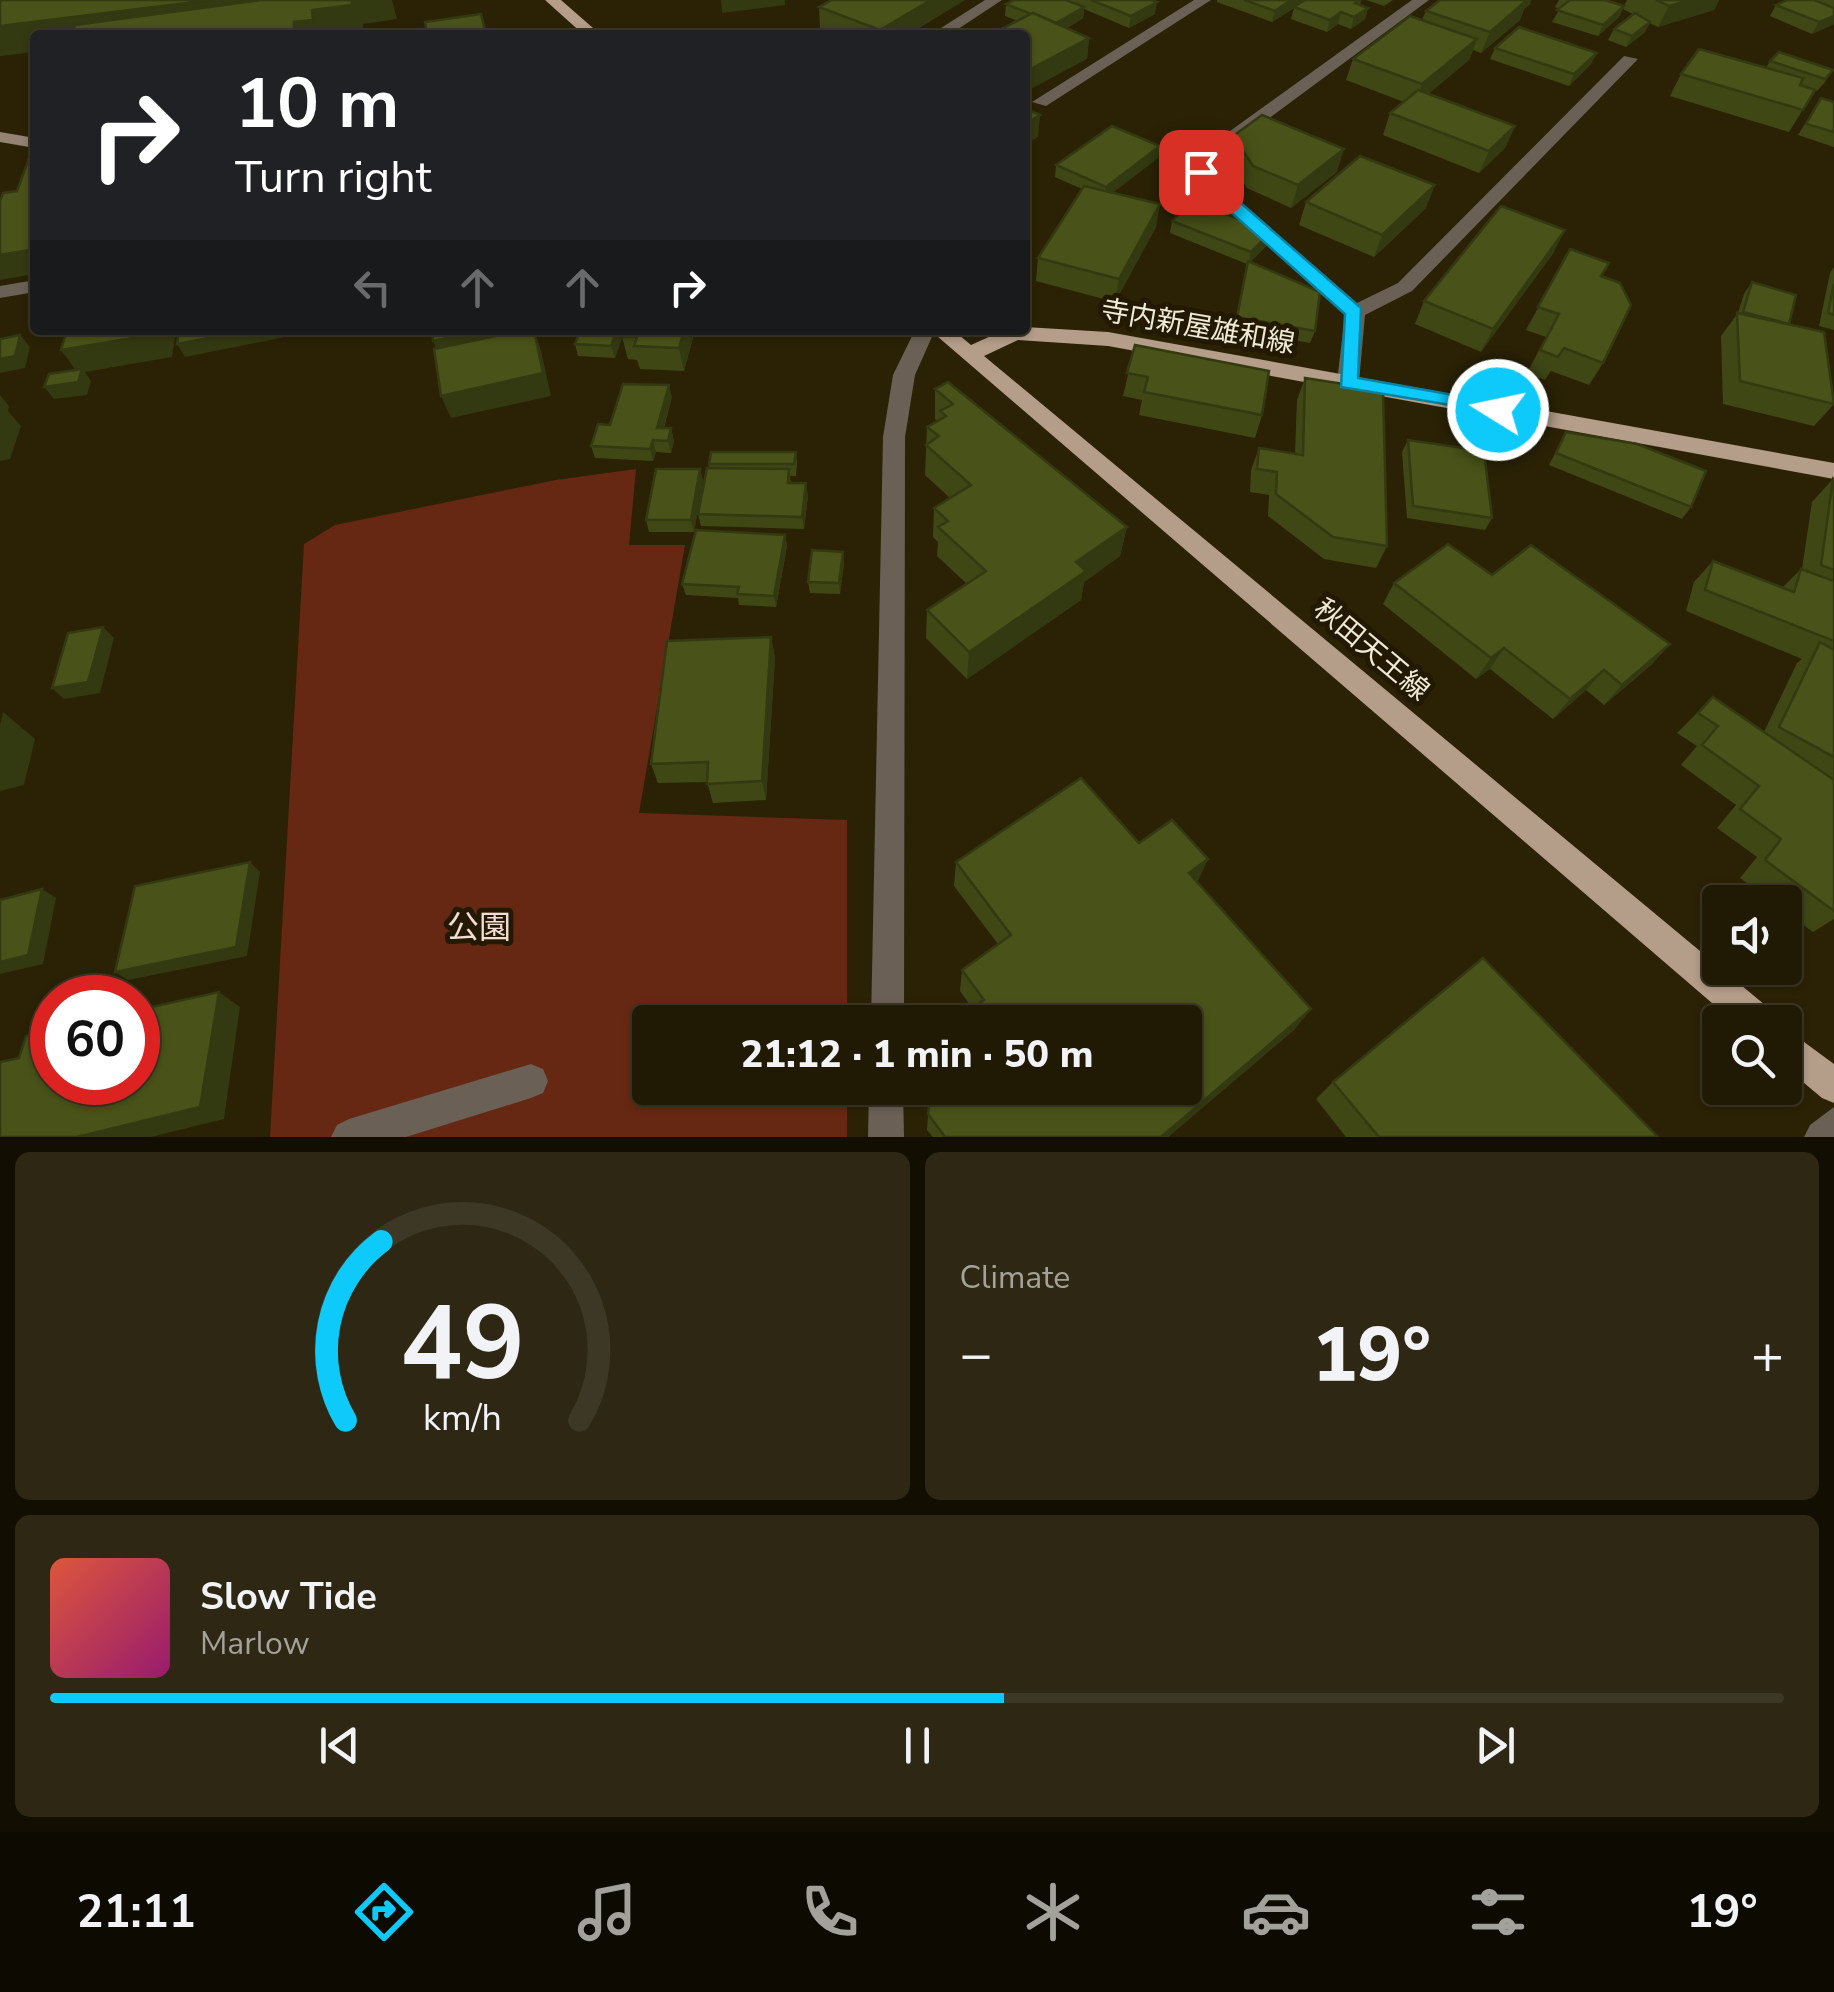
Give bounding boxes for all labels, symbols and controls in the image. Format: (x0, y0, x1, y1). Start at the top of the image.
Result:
text: 10 m (235, 56, 399, 152)
icon: right (70, 70, 200, 200)
pin (1159, 130, 1244, 215)
icon: arrive (1174, 145, 1229, 200)
text: Turn right (235, 147, 432, 208)
icon: left (345, 260, 400, 315)
icon: ahead (450, 260, 505, 315)
icon: ahead (555, 260, 610, 315)
icon: right (660, 260, 715, 315)
street label: 寺内新屋雄和線 (1098, 291, 1298, 363)
position arrow (1446, 358, 1550, 462)
street label: 秋田天王線 (1306, 590, 1437, 709)
map controls (1702, 885, 1802, 1105)
button: sound (1702, 885, 1802, 985)
park label: 公園 (447, 906, 511, 949)
speed limit sign: 60 (30, 975, 160, 1105)
button: search (1702, 1005, 1802, 1105)
text: 21:12 · 1 min · 50 m (741, 1029, 1093, 1080)
text: Climate (960, 1256, 1070, 1299)
text: 49 (400, 1273, 525, 1415)
text: 19° (1312, 1304, 1431, 1406)
text: − (960, 1317, 993, 1392)
text: + (1751, 1317, 1784, 1392)
text: km/h (423, 1394, 502, 1443)
text: Slow Tide (200, 1571, 377, 1622)
text: Marlow (200, 1622, 310, 1665)
icon: previous (312, 1718, 367, 1773)
icon: pause (890, 1718, 945, 1773)
icon: next (1468, 1718, 1523, 1773)
icon: directions (349, 1877, 419, 1947)
icon: music (572, 1877, 642, 1947)
icon: phone (795, 1877, 865, 1947)
icon: climate (1018, 1877, 1088, 1947)
icon: car (1241, 1877, 1311, 1947)
icon: filters (1463, 1877, 1533, 1947)
text: 21:11 (76, 1882, 196, 1943)
text: 19° (1686, 1882, 1758, 1943)

